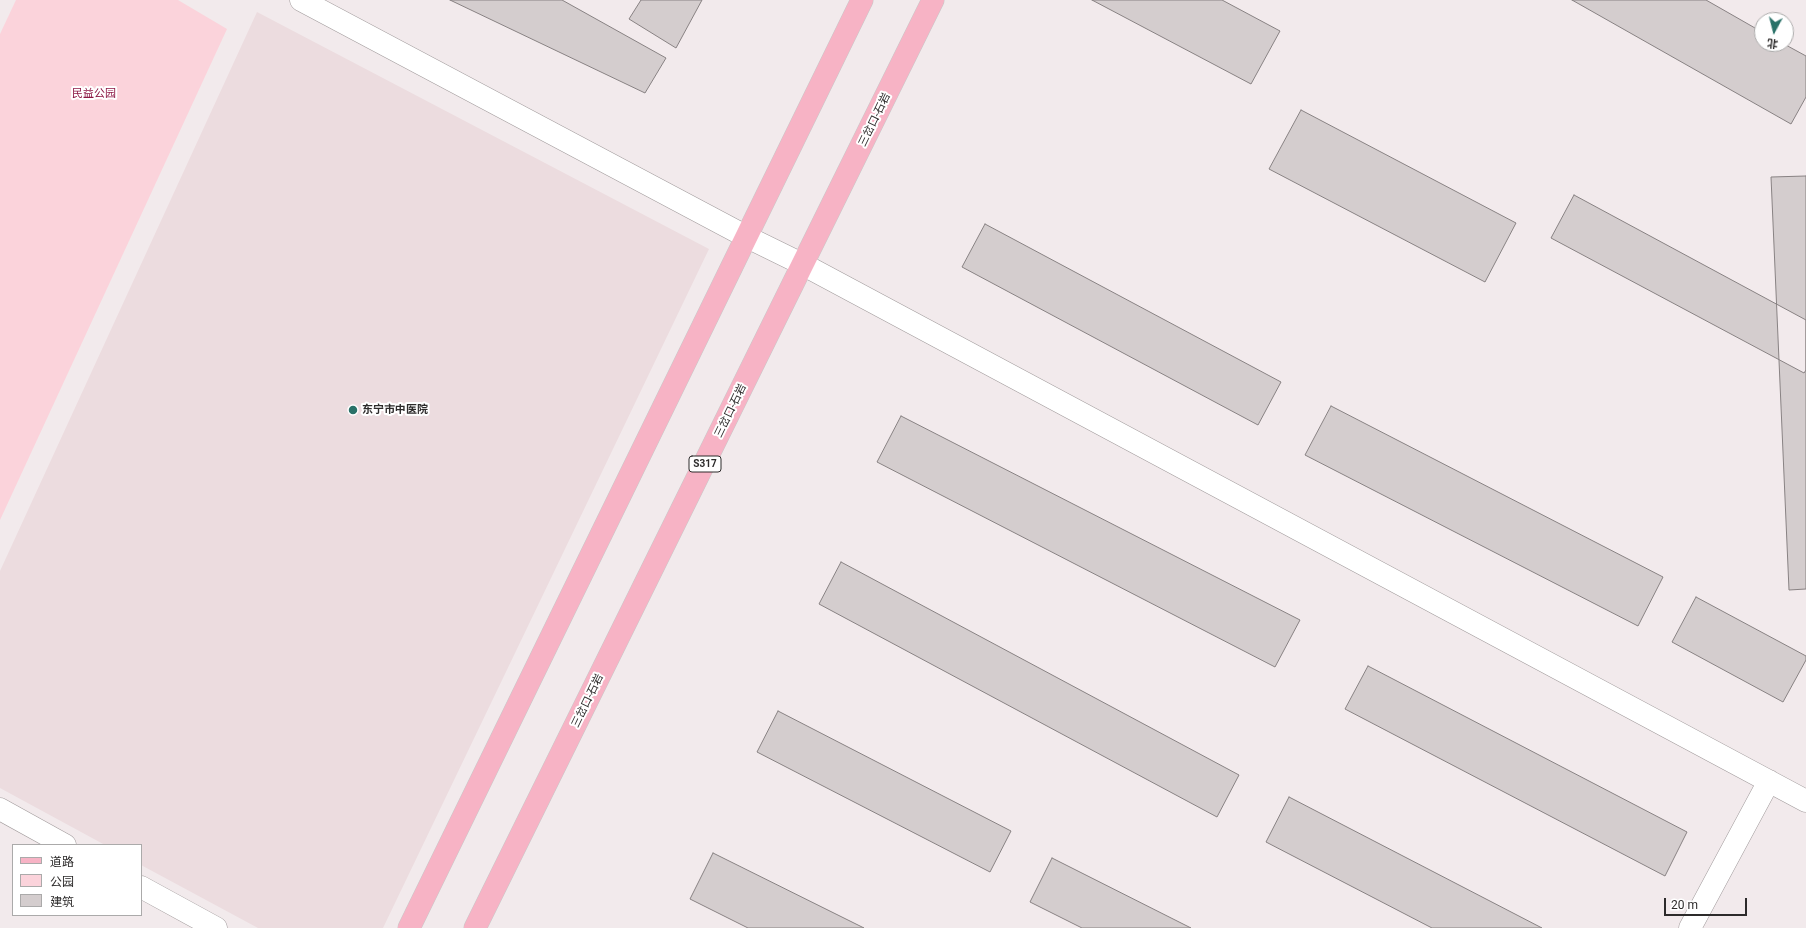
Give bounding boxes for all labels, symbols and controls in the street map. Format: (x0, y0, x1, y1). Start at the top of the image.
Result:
north arrow (1754, 12, 1794, 52)
text: 北 (1766, 36, 1779, 51)
park label: 民益公园 (72, 87, 116, 101)
street label: 三岔口-石岩 (856, 91, 894, 149)
street label: 三岔口-石岩 (712, 382, 750, 440)
place label: 东宁市中医院 (362, 403, 428, 417)
marker: 东宁市中医院 (347, 404, 359, 416)
road number: S317 (689, 456, 721, 472)
street label: 三岔口-石岩 (569, 672, 607, 730)
legend (12, 844, 142, 916)
text: 道路 (50, 855, 74, 869)
text: 公园 (50, 875, 74, 889)
scale bar (1666, 890, 1749, 916)
text: 建筑 (50, 895, 74, 909)
text: 20 m (1671, 898, 1698, 912)

